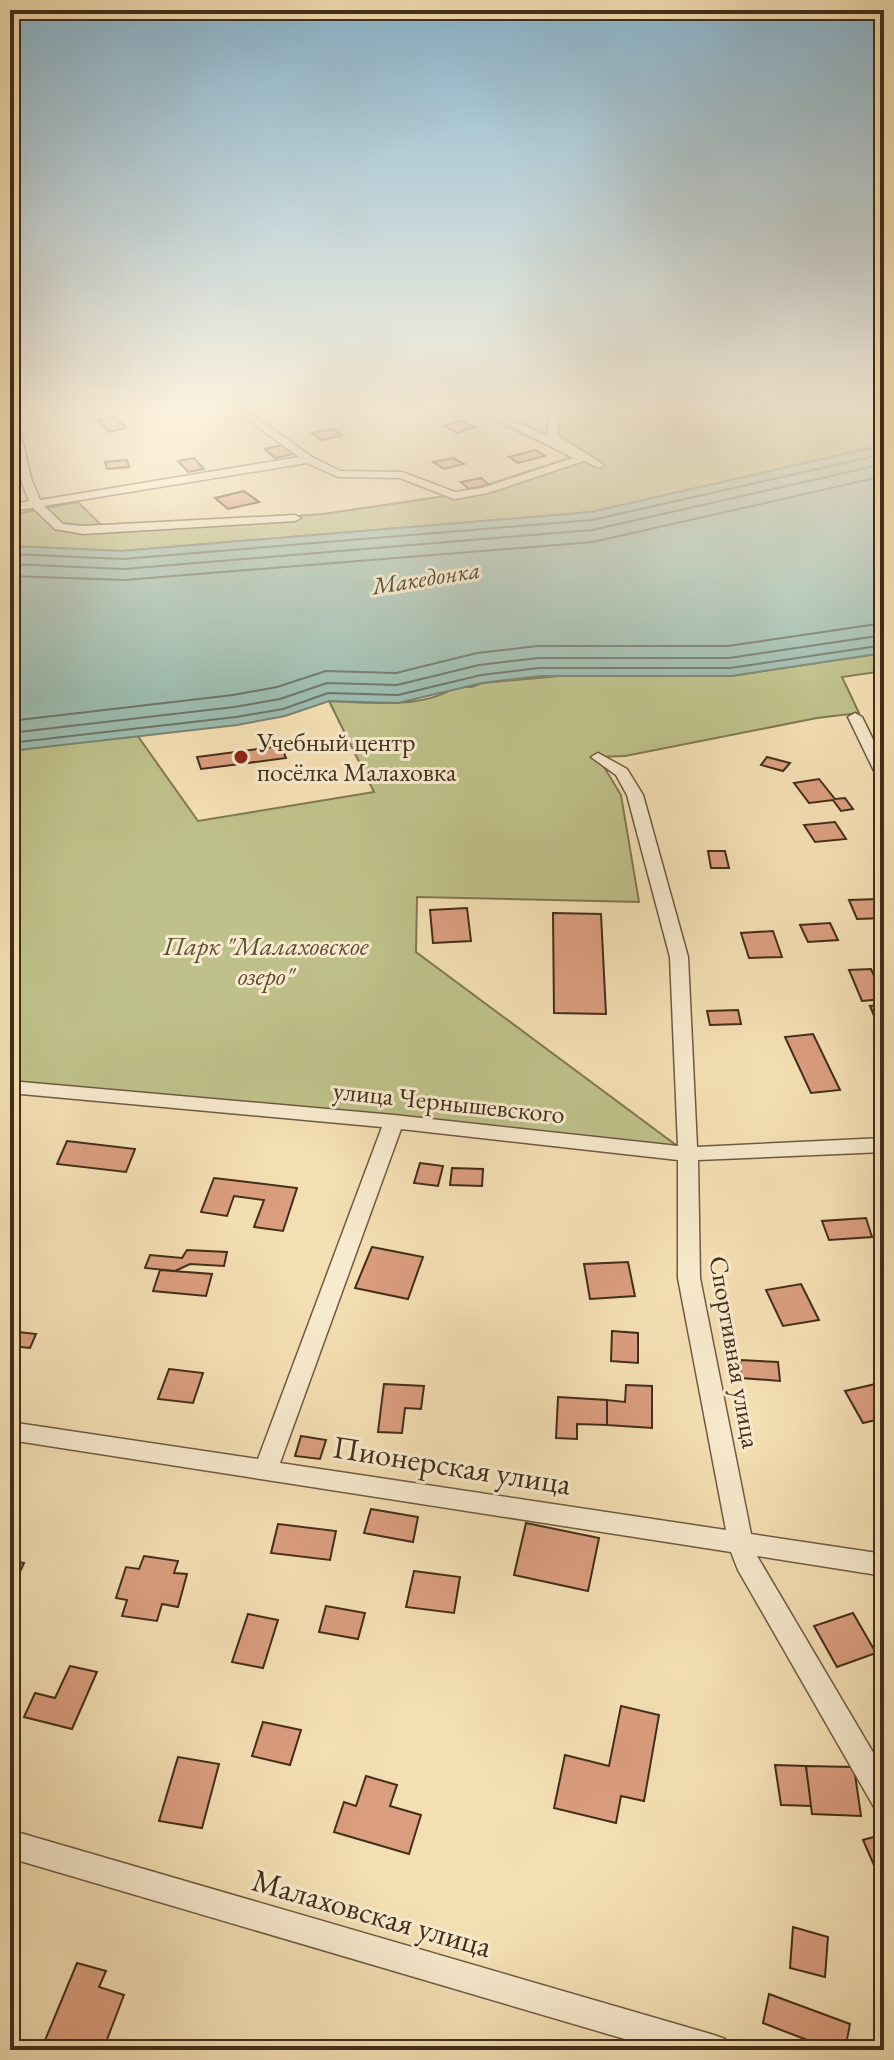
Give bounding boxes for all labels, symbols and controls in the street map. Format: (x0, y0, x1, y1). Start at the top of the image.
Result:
water label: Македонка (368, 554, 482, 602)
place label: Учебный центр посёлка Малаховка (256, 725, 457, 789)
marker: Учебный центр посёлка Малаховка (232, 748, 250, 766)
park label: Парк "Малаховское озеро" (162, 929, 370, 993)
street label: улица Чернышевского (331, 1073, 567, 1131)
street label: Спортивная улица (701, 1253, 769, 1451)
street label: Пионерская улица (330, 1425, 574, 1505)
street label: Малаховская улица (247, 1859, 497, 1967)

